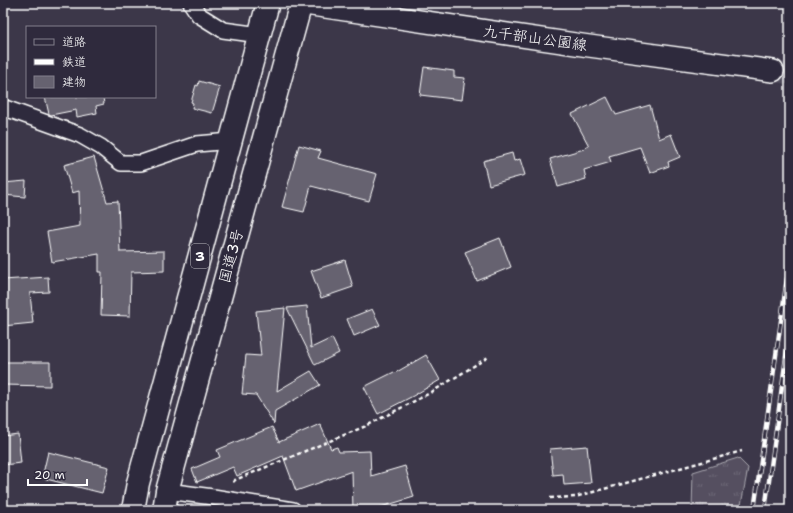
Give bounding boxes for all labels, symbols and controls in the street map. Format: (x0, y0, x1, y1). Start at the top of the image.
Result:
street label: 九千部山公園線 (482, 21, 588, 55)
legend (26, 26, 156, 98)
text: 道路 (62, 34, 86, 50)
text: 鉄道 (62, 54, 86, 70)
text: 建物 (62, 74, 86, 90)
street label: 国道3号 (214, 227, 248, 285)
road number: 3 (191, 244, 209, 268)
scale bar (28, 461, 87, 487)
text: 20 m (34, 467, 65, 483)

